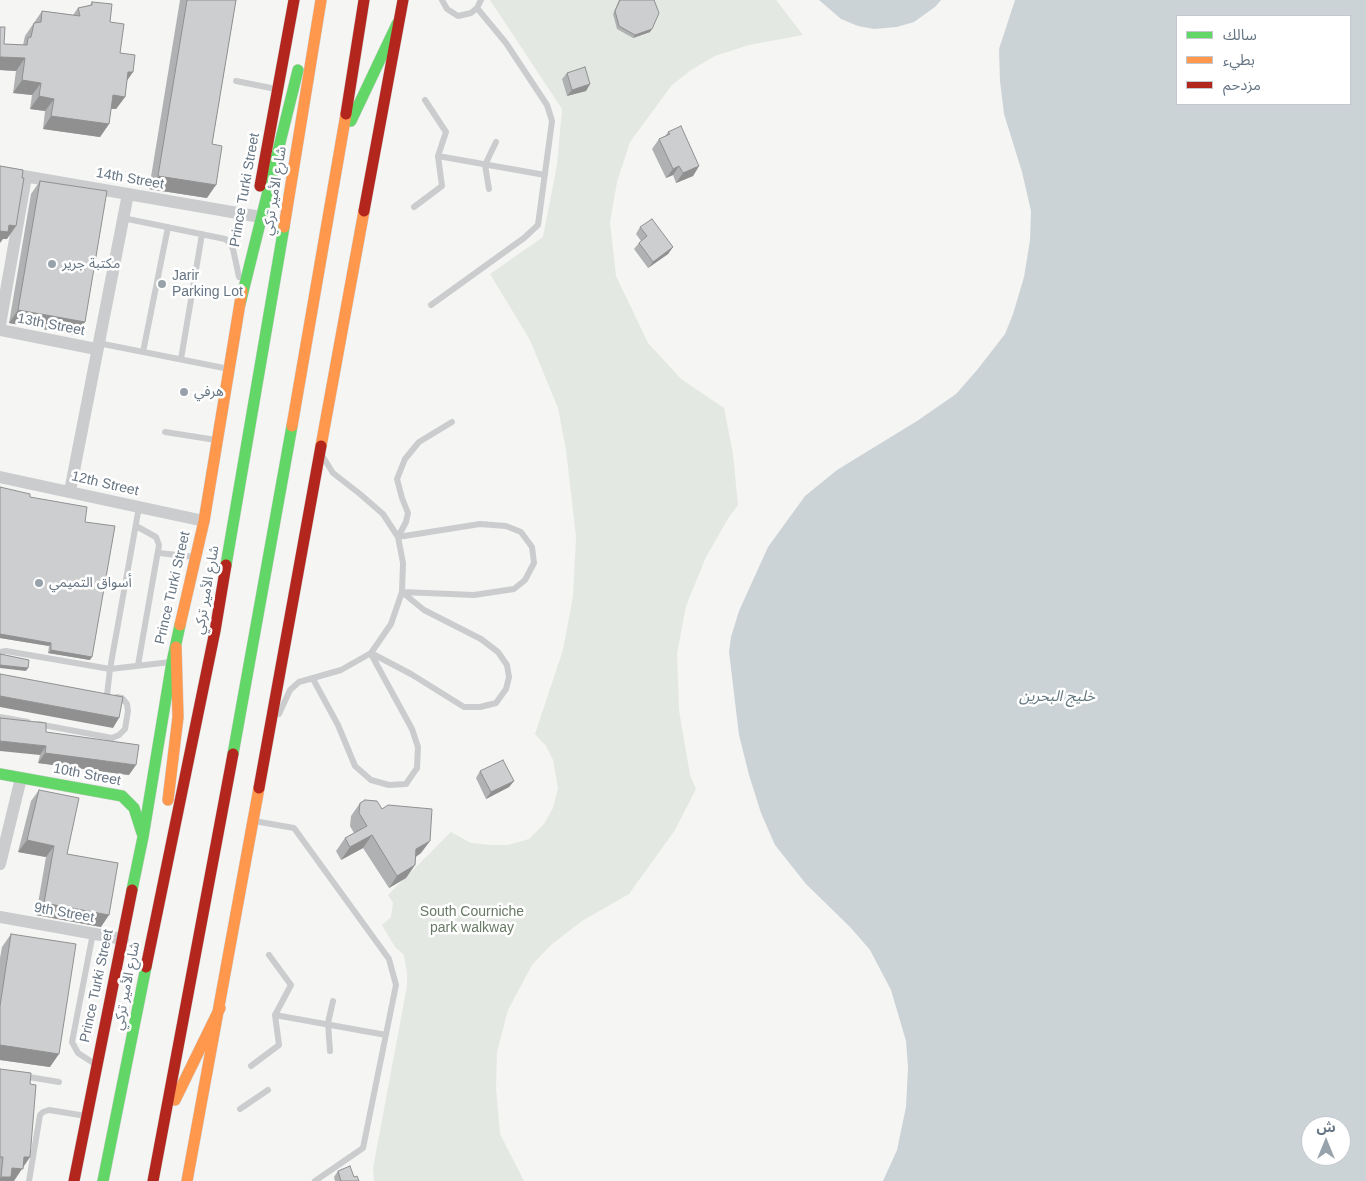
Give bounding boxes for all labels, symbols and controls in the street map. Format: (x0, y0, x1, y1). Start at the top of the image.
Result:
legend (1176, 15, 1351, 105)
text: سالك (1223, 26, 1257, 43)
text: بطيء (1223, 51, 1255, 68)
text: مزدحم (1223, 76, 1261, 93)
street label: Prince Turki Street (227, 132, 263, 248)
street label: شارع الأمير تركي (260, 145, 290, 237)
street label: 14th Street (95, 165, 165, 193)
place label: مكتبة جرير (62, 256, 120, 272)
marker: مكتبة جرير (46, 258, 58, 270)
place label: Jarir Parking Lot (172, 268, 243, 300)
marker: Jarir Parking Lot (156, 278, 168, 290)
street label: 13th Street (16, 310, 86, 340)
place label: هرفي (194, 384, 224, 400)
marker: هرفي (178, 386, 190, 398)
street label: 12th Street (70, 468, 140, 500)
street label: Prince Turki Street (152, 530, 194, 646)
street label: شارع الأمير تركي (191, 544, 223, 636)
place label: أسواق التميمي (49, 575, 132, 591)
marker: أسواق التميمي (33, 577, 45, 589)
water label: خليج البحرين (1019, 688, 1095, 706)
street label: 10th Street (52, 760, 122, 790)
street label: 9th Street (33, 899, 95, 927)
park label: South Courniche park walkway (420, 904, 524, 936)
street label: Prince Turki Street (77, 928, 117, 1044)
street label: شارع الأمير تركي (110, 940, 144, 1032)
north arrow (1301, 1116, 1351, 1166)
text: ش (1316, 1119, 1336, 1135)

